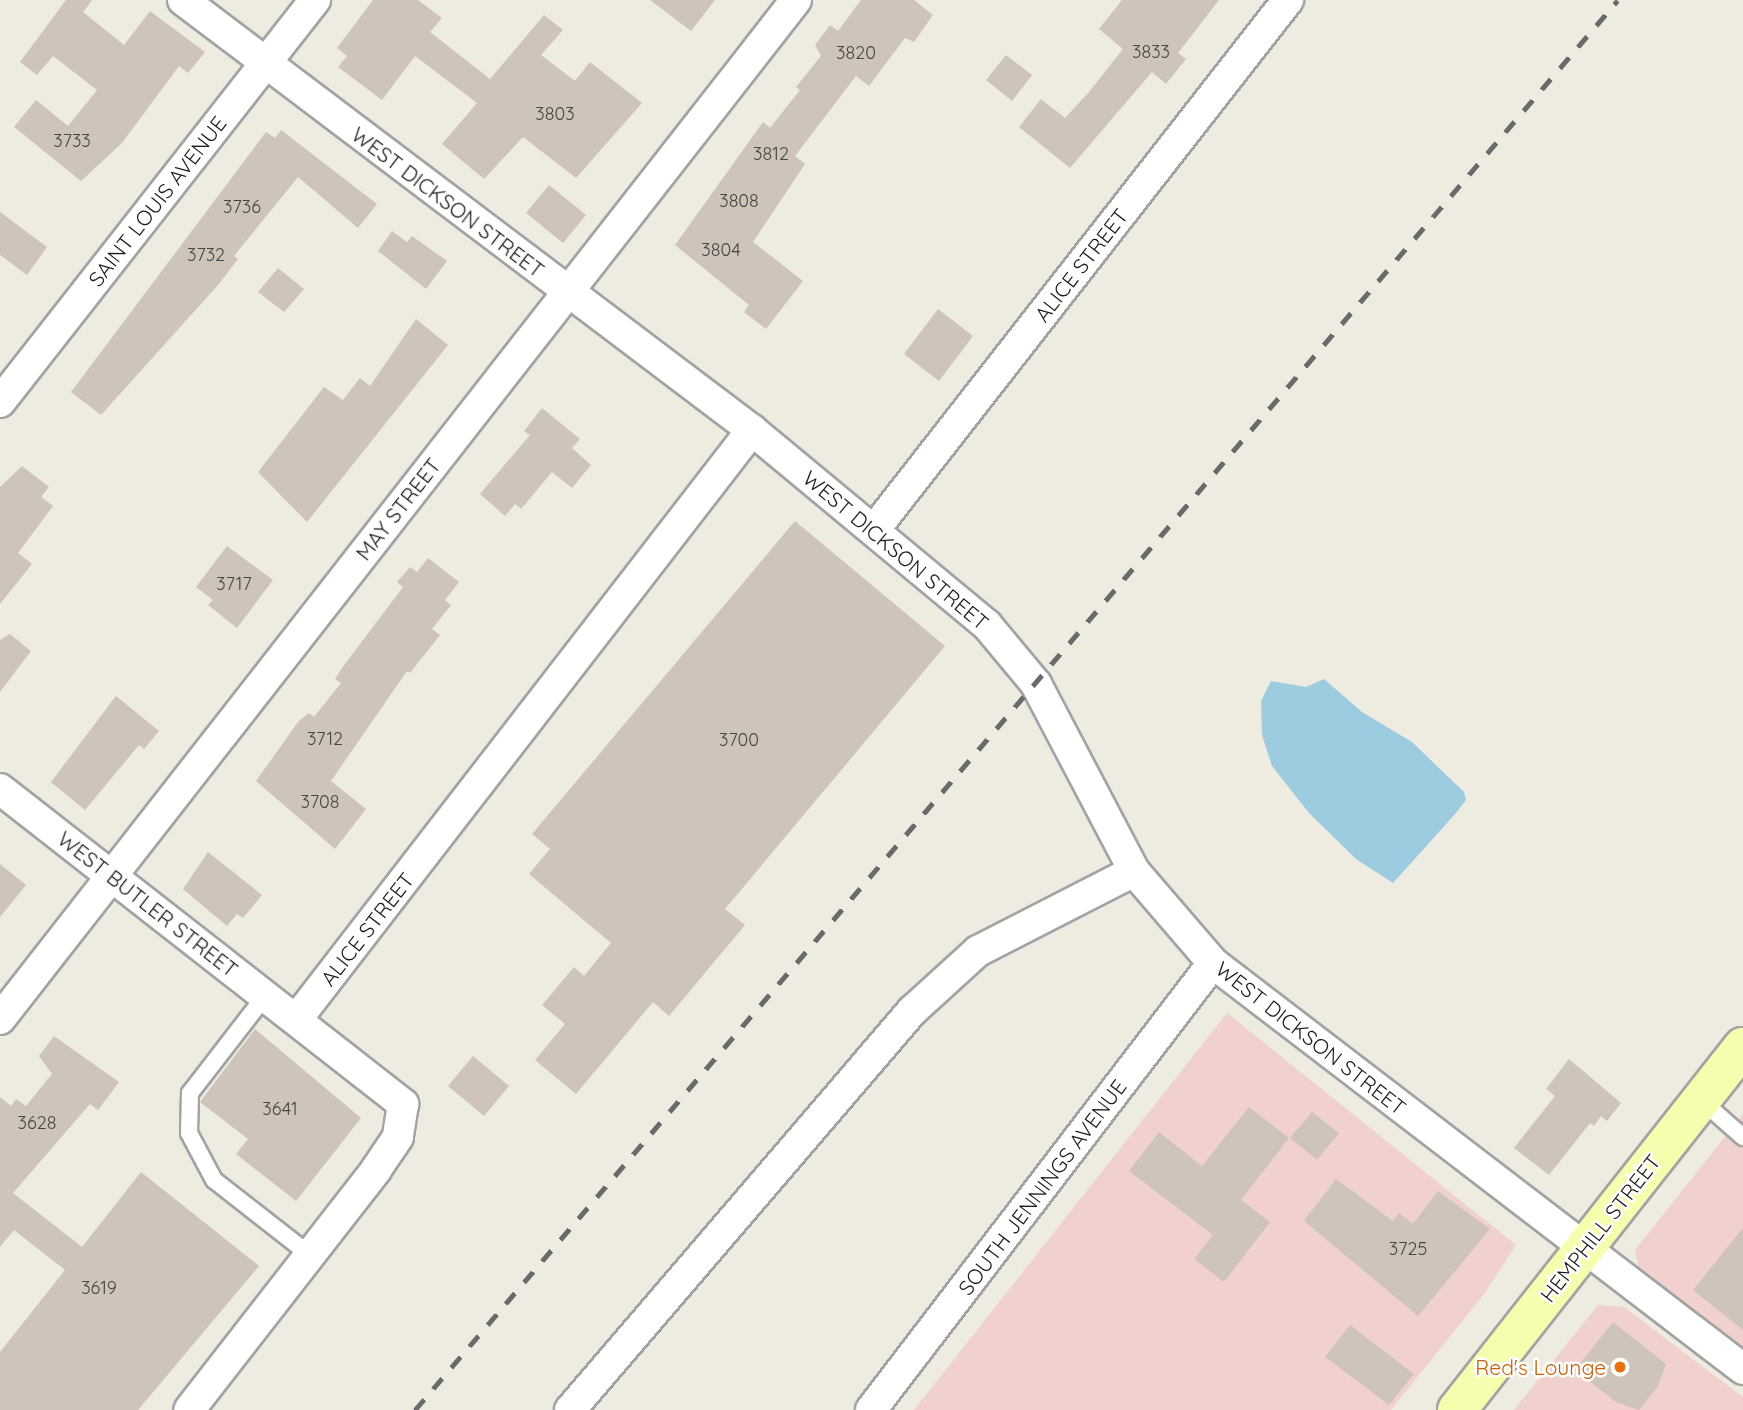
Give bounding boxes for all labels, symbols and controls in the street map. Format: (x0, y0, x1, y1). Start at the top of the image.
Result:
house number: 3833 (1132, 41, 1170, 63)
house number: 3820 (836, 42, 876, 64)
house number: 3803 (535, 103, 575, 125)
street label: SAINT LOUIS AVENUE (83, 111, 231, 291)
street label: WEST DICKSON STREET (347, 121, 549, 283)
house number: 3733 (53, 130, 91, 152)
house number: 3812 (753, 143, 789, 165)
house number: 3808 (719, 190, 759, 212)
house number: 3736 (223, 196, 261, 218)
street label: ALICE STREET (1029, 203, 1133, 327)
house number: 3804 (701, 239, 741, 261)
house number: 3732 (187, 244, 225, 266)
street label: MAY STREET (350, 453, 446, 565)
street label: WEST DICKSON STREET (798, 465, 994, 635)
house number: 3717 (216, 573, 252, 595)
house number: 3712 (307, 728, 343, 750)
house number: 3700 (719, 729, 759, 751)
house number: 3708 (300, 791, 340, 813)
street label: WEST BUTLER STREET (53, 826, 243, 982)
street label: ALICE STREET (315, 867, 419, 991)
street label: WEST DICKSON STREET (1211, 956, 1411, 1120)
street label: SOUTH JENNINGS AVENUE (953, 1074, 1131, 1300)
house number: 3641 (262, 1098, 298, 1120)
house number: 3628 (18, 1112, 56, 1134)
street label: HEMPHILL STREET (1535, 1149, 1665, 1307)
house number: 3725 (1389, 1238, 1427, 1260)
house number: 3619 (81, 1277, 117, 1299)
place label: Red's Lounge (1475, 1354, 1606, 1380)
marker: Red's Lounge (1612, 1359, 1628, 1375)

